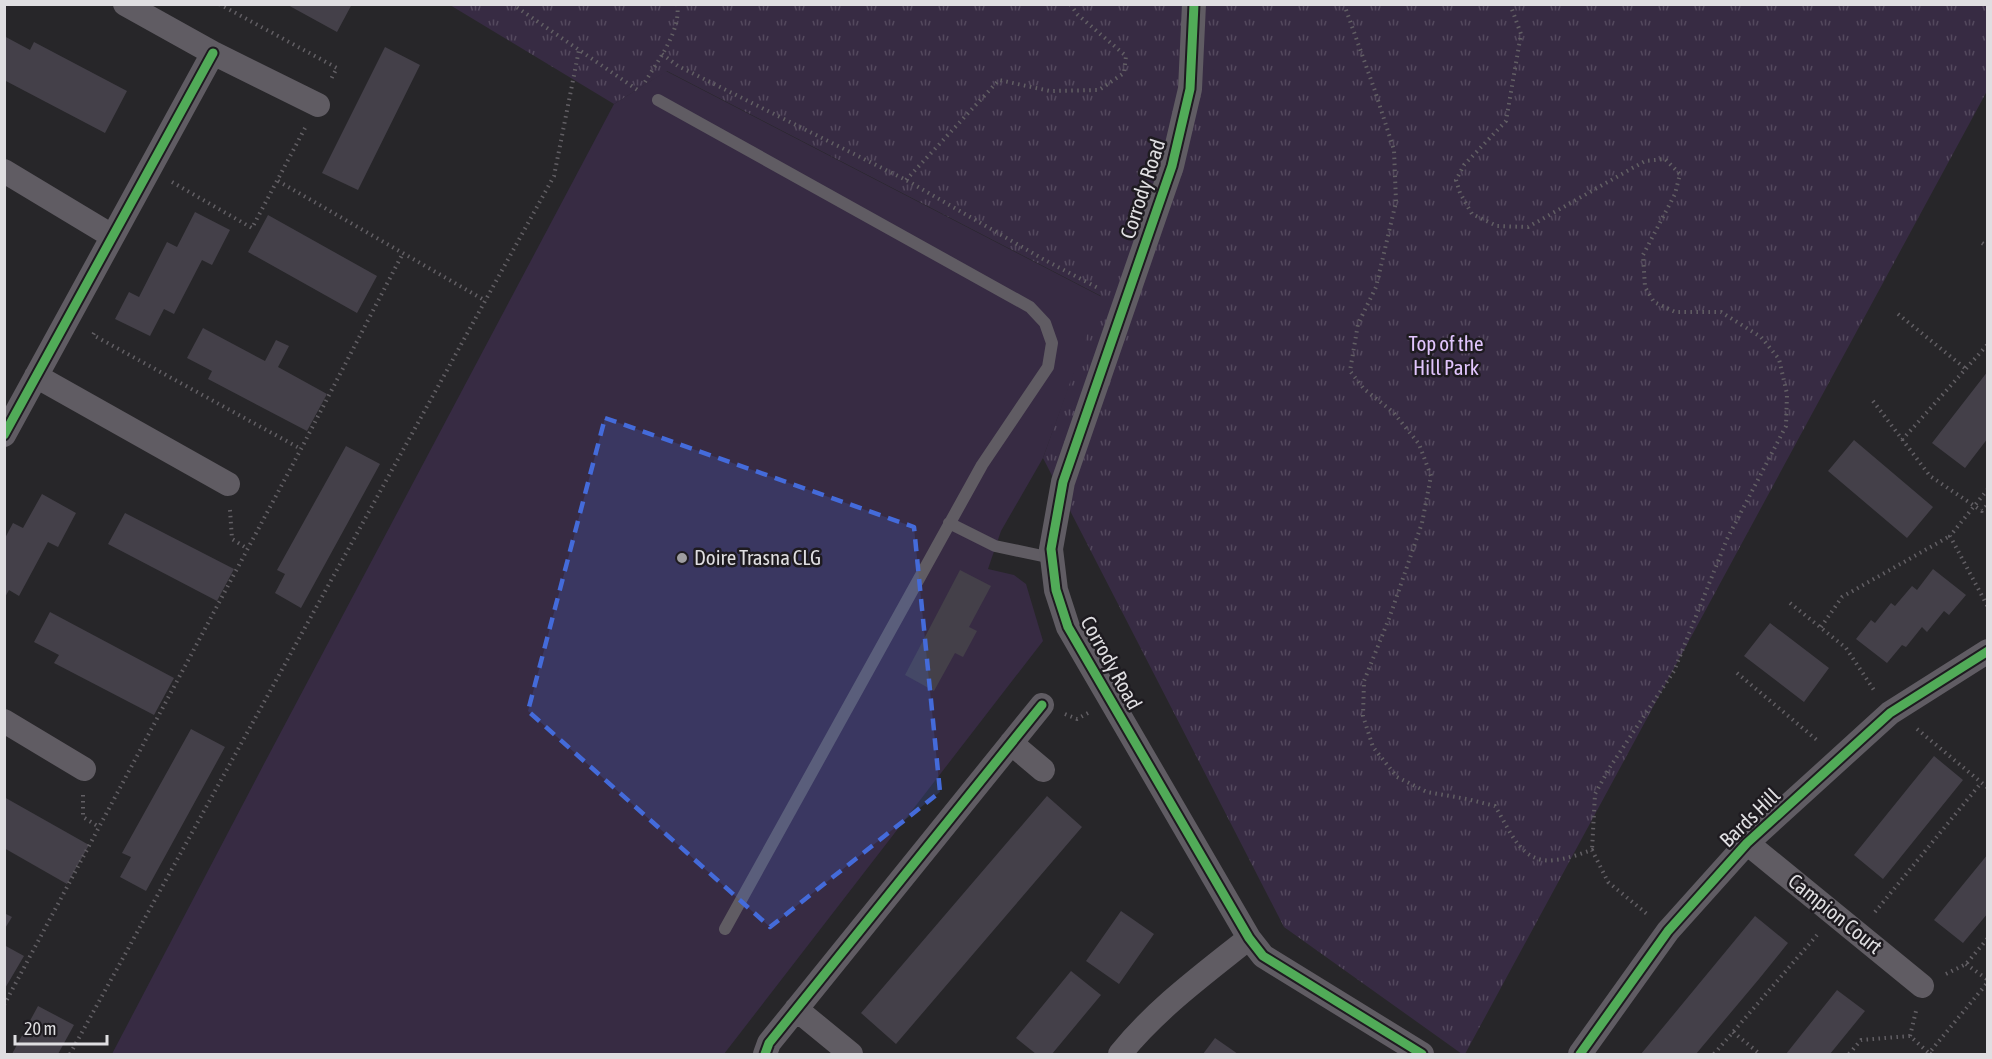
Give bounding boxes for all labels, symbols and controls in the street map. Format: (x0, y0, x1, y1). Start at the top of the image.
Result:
street label: Corrody Road (1115, 136, 1169, 241)
park label: Top of the Hill Park (1409, 331, 1483, 379)
place label: Doire Trasna CLG (694, 545, 821, 569)
marker: Doire Trasna CLG (675, 551, 689, 565)
street label: Corrody Road (1076, 612, 1147, 713)
street label: Bards Hill (1714, 783, 1785, 852)
street label: Campion Court (1784, 868, 1887, 958)
scale bar (15, 1008, 106, 1046)
text: 20 m (24, 1018, 56, 1039)

